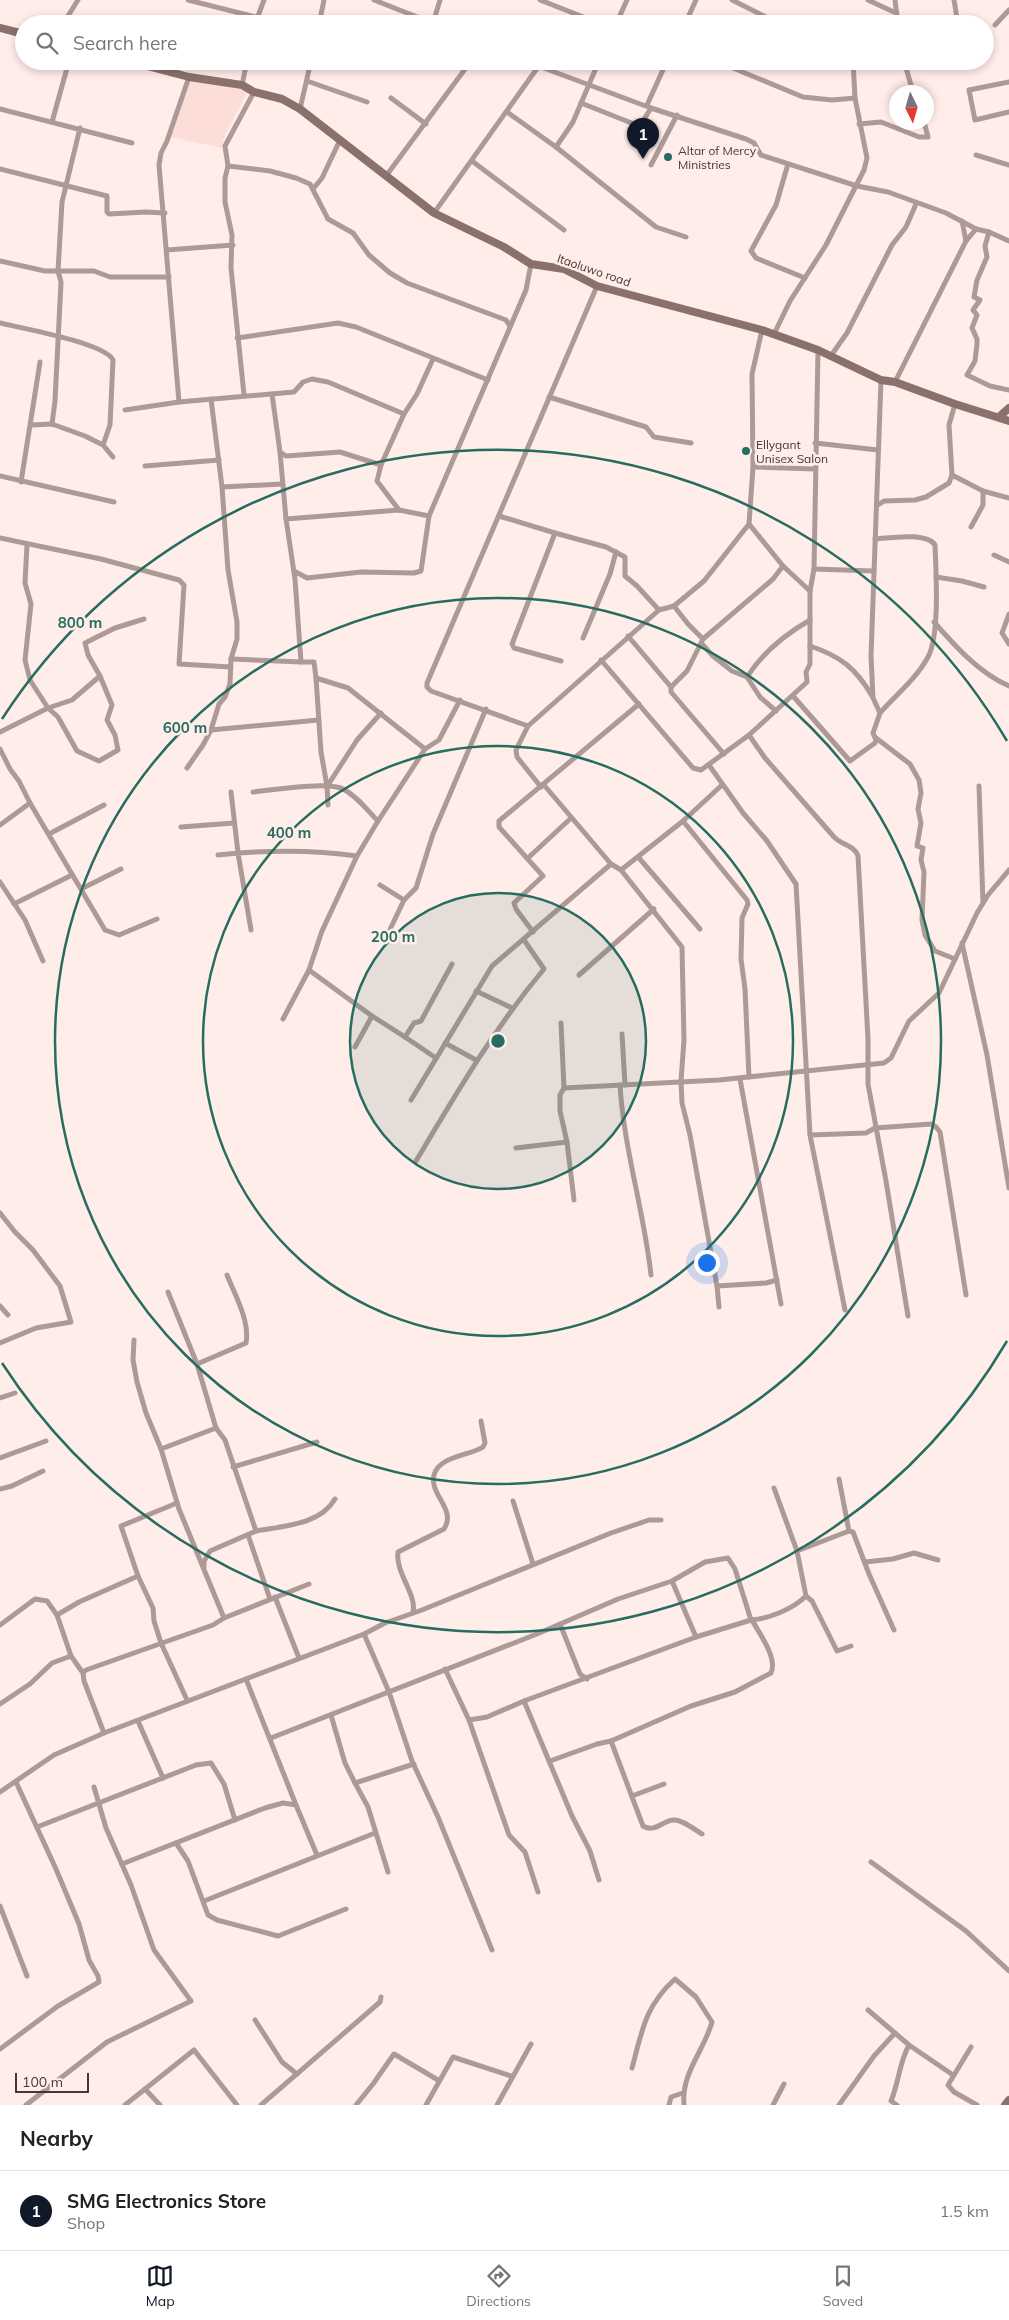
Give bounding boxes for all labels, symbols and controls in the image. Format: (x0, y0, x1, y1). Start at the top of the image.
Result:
search box (15, 15, 994, 70)
icon: search (33, 29, 61, 57)
text: Search here (73, 31, 177, 55)
north arrow (889, 85, 934, 130)
pin: 1 (627, 118, 659, 159)
place label: Altar of Mercy Ministries (678, 143, 757, 172)
marker: Altar of Mercy Ministries (662, 151, 674, 163)
street label: Itaoluwo road (555, 250, 633, 290)
place label: Ellygant Unisex Salon (756, 437, 828, 466)
marker: Ellygant Unisex Salon (740, 445, 752, 457)
text: 800 m (58, 613, 102, 632)
text: 600 m (163, 718, 207, 737)
text: 400 m (267, 823, 311, 842)
text: 200 m (371, 927, 415, 946)
centre of rings (489, 1032, 507, 1050)
your location (694, 1250, 720, 1276)
scale bar (15, 2070, 89, 2093)
text: 100 m (22, 2073, 63, 2091)
text: Nearby (20, 2125, 93, 2151)
text: SMG Electronics Store (67, 2189, 266, 2213)
text: 1 (31, 2201, 41, 2221)
text: 1.5 km (940, 2201, 989, 2221)
text: Shop (67, 2213, 105, 2233)
tab: Map (146, 2262, 175, 2310)
tab: Directions (466, 2262, 531, 2310)
tab: Saved (823, 2262, 863, 2310)

